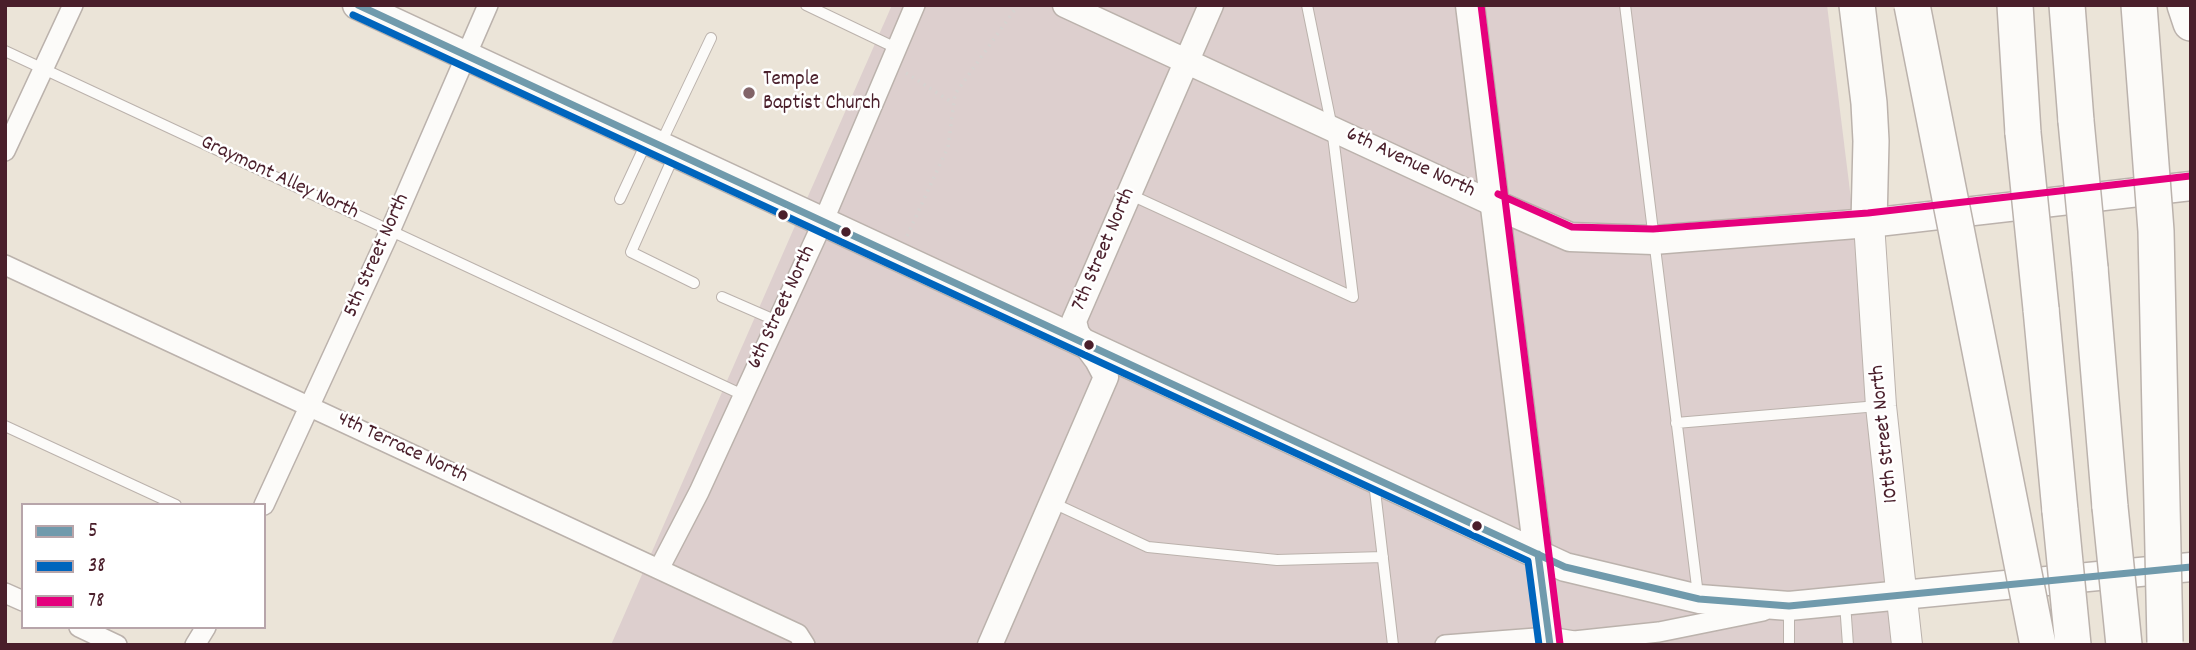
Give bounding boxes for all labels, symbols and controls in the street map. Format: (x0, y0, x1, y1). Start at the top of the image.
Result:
place label: Temple Baptist Church (763, 68, 880, 118)
marker: Temple Baptist Church (741, 85, 757, 101)
street label: 6th Avenue North (1341, 123, 1479, 205)
street label: Graymont Alley North (196, 131, 362, 227)
street label: 7th Street North (1068, 185, 1142, 315)
street label: 5th Street North (340, 190, 416, 322)
unlabelled marker (776, 208, 790, 222)
unlabelled marker (839, 225, 853, 239)
street label: 6th Street North (743, 242, 823, 374)
unlabelled marker (1082, 338, 1096, 352)
street label: 10th Street North (1866, 364, 1906, 504)
street label: 4th Terrace North (333, 408, 471, 490)
legend (21, 503, 266, 629)
text: 5 (88, 517, 98, 547)
unlabelled marker (1470, 519, 1484, 533)
text: 38 (88, 552, 106, 582)
text: 78 (88, 587, 104, 617)

